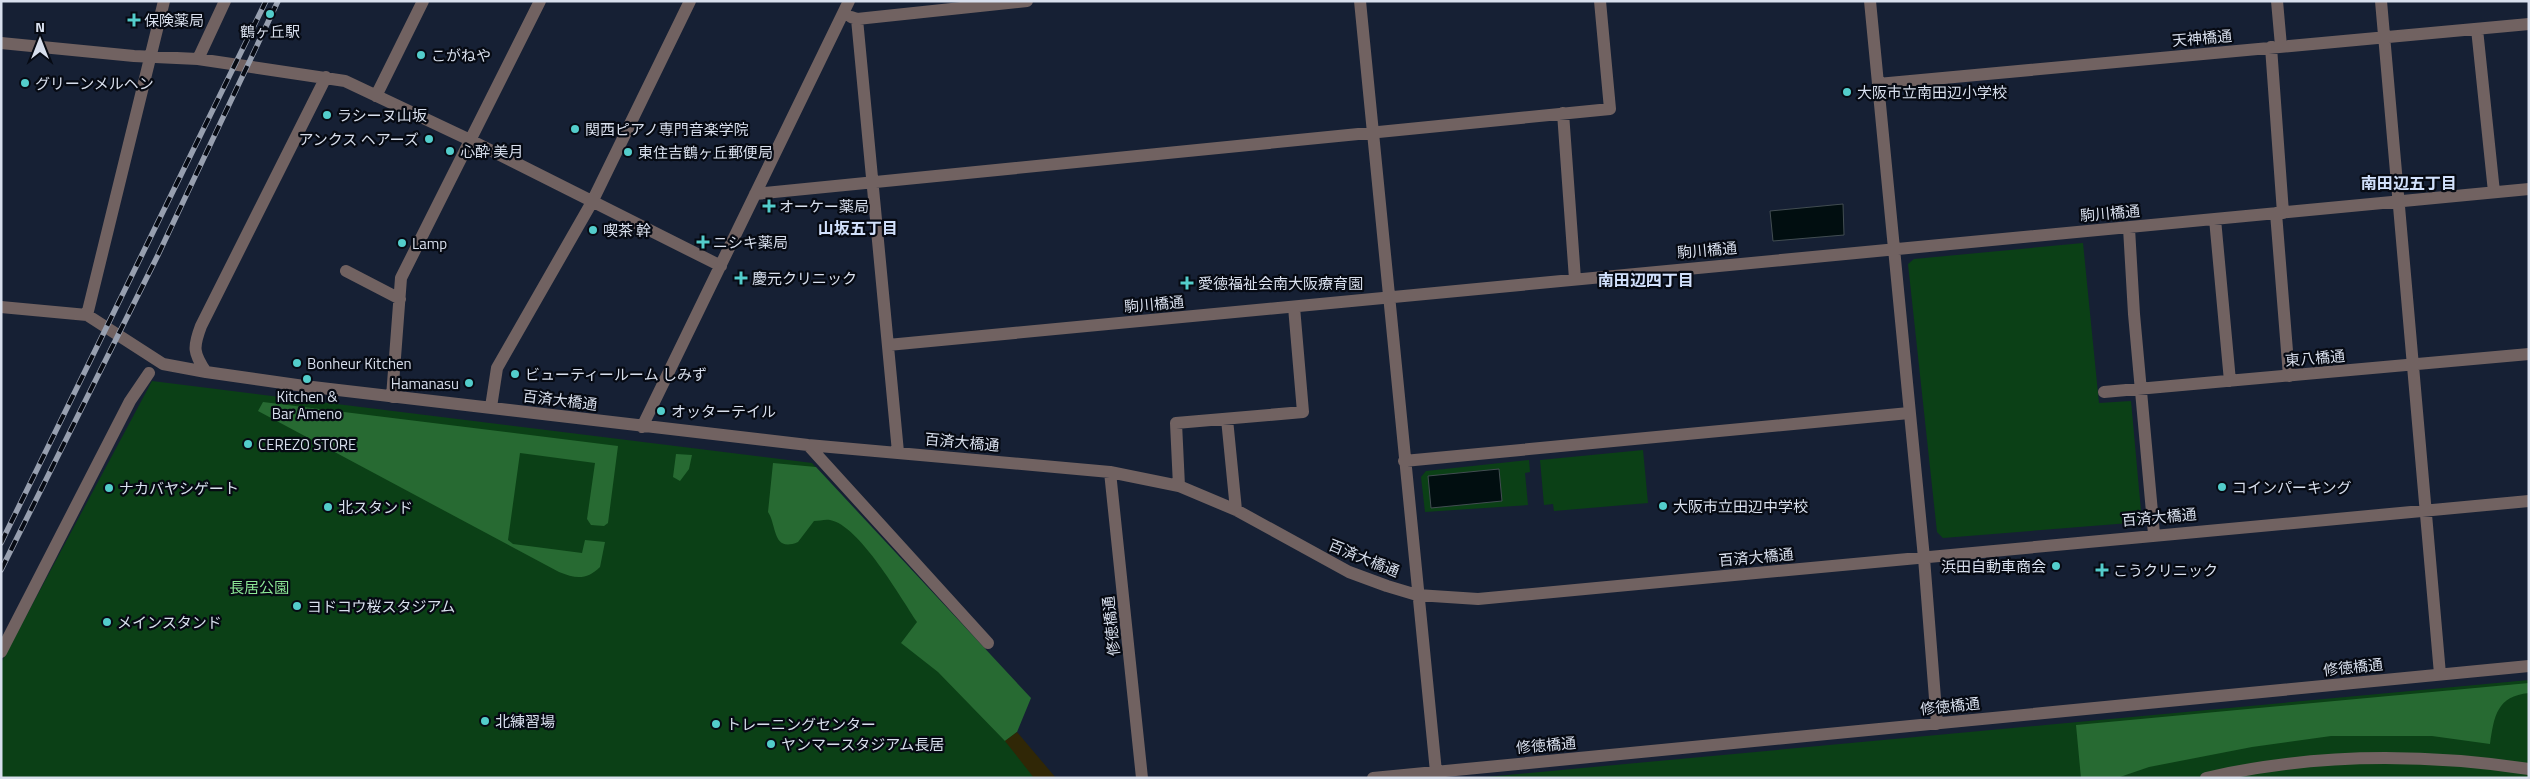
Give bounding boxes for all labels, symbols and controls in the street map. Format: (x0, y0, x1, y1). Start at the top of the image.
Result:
marker: 鶴ヶ丘駅 (264, 8, 276, 20)
place label: 保険薬局 (144, 9, 204, 32)
marker: 保険薬局 (128, 14, 140, 26)
north arrow (15, 15, 65, 65)
text: N (35, 16, 45, 37)
place label: 鶴ヶ丘駅 (240, 20, 300, 43)
street label: 天神橋通 (2171, 24, 2233, 52)
place label: こがねや (431, 44, 491, 67)
marker: こがねや (415, 49, 427, 61)
place label: グリーンメルヘン (35, 72, 154, 95)
marker: グリーンメルヘン (19, 77, 31, 89)
place label: 大阪市立南田辺小学校 (1857, 81, 2007, 104)
marker: 大阪市立南田辺小学校 (1841, 86, 1853, 98)
place label: ラシーヌ山坂 (337, 104, 427, 127)
marker: ラシーヌ山坂 (321, 109, 333, 121)
place label: 関西ピアノ専門音楽学院 (585, 118, 749, 141)
marker: 関西ピアノ専門音楽学院 (569, 123, 581, 135)
place label: アンクス ヘアーズ (298, 128, 419, 151)
marker: アンクス ヘアーズ (423, 133, 435, 145)
place label: 心酔 美月 (460, 140, 523, 163)
place label: 東住吉鶴ヶ丘郵便局 (638, 141, 773, 164)
marker: 心酔 美月 (444, 145, 456, 157)
marker: 東住吉鶴ヶ丘郵便局 (622, 146, 634, 158)
district label: 南田辺五丁目 (2361, 171, 2457, 195)
place label: オーケー薬局 (779, 195, 869, 218)
street label: 駒川橋通 (2079, 199, 2141, 227)
marker: オーケー薬局 (763, 200, 775, 212)
district label: 山坂五丁目 (818, 216, 898, 240)
place label: 喫茶 幹 (603, 219, 651, 242)
marker: 喫茶 幹 (587, 224, 599, 236)
place label: ニシキ薬局 (713, 231, 788, 254)
place label: Lamp (412, 232, 447, 255)
marker: ニシキ薬局 (697, 236, 709, 248)
street label: 駒川橋通 (1676, 236, 1738, 264)
marker: Lamp (396, 237, 408, 249)
place label: 慶元クリニック (752, 267, 857, 290)
district label: 南田辺四丁目 (1598, 268, 1694, 292)
marker: 慶元クリニック (734, 271, 748, 285)
place label: 愛徳福祉会南大阪療育園 (1198, 272, 1363, 295)
marker: 愛徳福祉会南大阪療育園 (1180, 276, 1194, 290)
street label: 駒川橋通 (1123, 290, 1185, 318)
street label: 東八橋通 (2284, 344, 2346, 372)
place label: Bonheur Kitchen (307, 352, 412, 375)
marker: Bonheur Kitchen (291, 357, 303, 369)
place label: ビューティールーム しみず (525, 363, 707, 386)
marker: ビューティールーム しみず (509, 368, 521, 380)
place label: Hamanasu (391, 372, 459, 395)
marker: Kitchen & Bar Ameno (301, 373, 313, 385)
marker: Hamanasu (463, 377, 475, 389)
street label: 百済大橋通 (521, 384, 599, 416)
place label: Kitchen & Bar Ameno (272, 385, 342, 425)
place label: オッターテイル (671, 400, 776, 423)
marker: オッターテイル (655, 405, 667, 417)
street label: 百済大橋通 (924, 427, 1000, 457)
place label: CEREZO STORE (258, 433, 356, 456)
marker: CEREZO STORE (242, 438, 254, 450)
place label: コインパーキング (2232, 476, 2352, 499)
place label: ナカバヤシゲート (119, 477, 239, 500)
marker: コインパーキング (2216, 481, 2228, 493)
marker: ナカバヤシゲート (103, 482, 115, 494)
place label: 大阪市立田辺中学校 (1673, 495, 1808, 518)
place label: 北スタンド (338, 496, 413, 519)
marker: 大阪市立田辺中学校 (1657, 500, 1669, 512)
marker: 北スタンド (322, 501, 334, 513)
street label: 百済大橋通 (2121, 502, 2197, 532)
street label: 百済大橋通 (1325, 533, 1403, 583)
street label: 百済大橋通 (1718, 542, 1794, 572)
place label: 浜田自動車商会 (1941, 555, 2046, 578)
place label: こうクリニック (2113, 559, 2218, 582)
marker: 浜田自動車商会 (2050, 560, 2062, 572)
marker: こうクリニック (2095, 563, 2109, 577)
park label: 長居公園 (229, 576, 289, 599)
place label: ヨドコウ桜スタジアム (307, 595, 455, 618)
street label: 修徳橋通 (1096, 595, 1126, 657)
marker: ヨドコウ桜スタジアム (291, 600, 303, 612)
place label: メインスタンド (117, 611, 222, 634)
marker: メインスタンド (101, 616, 113, 628)
street label: 修徳橋通 (2322, 652, 2384, 682)
street label: 修徳橋通 (1919, 691, 1981, 721)
place label: 北練習場 (495, 710, 555, 733)
place label: トレーニングセンター (726, 713, 876, 736)
marker: 北練習場 (479, 715, 491, 727)
marker: トレーニングセンター (710, 718, 722, 730)
street label: 修徳橋通 (1515, 731, 1577, 759)
place label: ヤンマースタジアム長居 (781, 733, 944, 756)
marker: ヤンマースタジアム長居 (765, 738, 777, 750)

